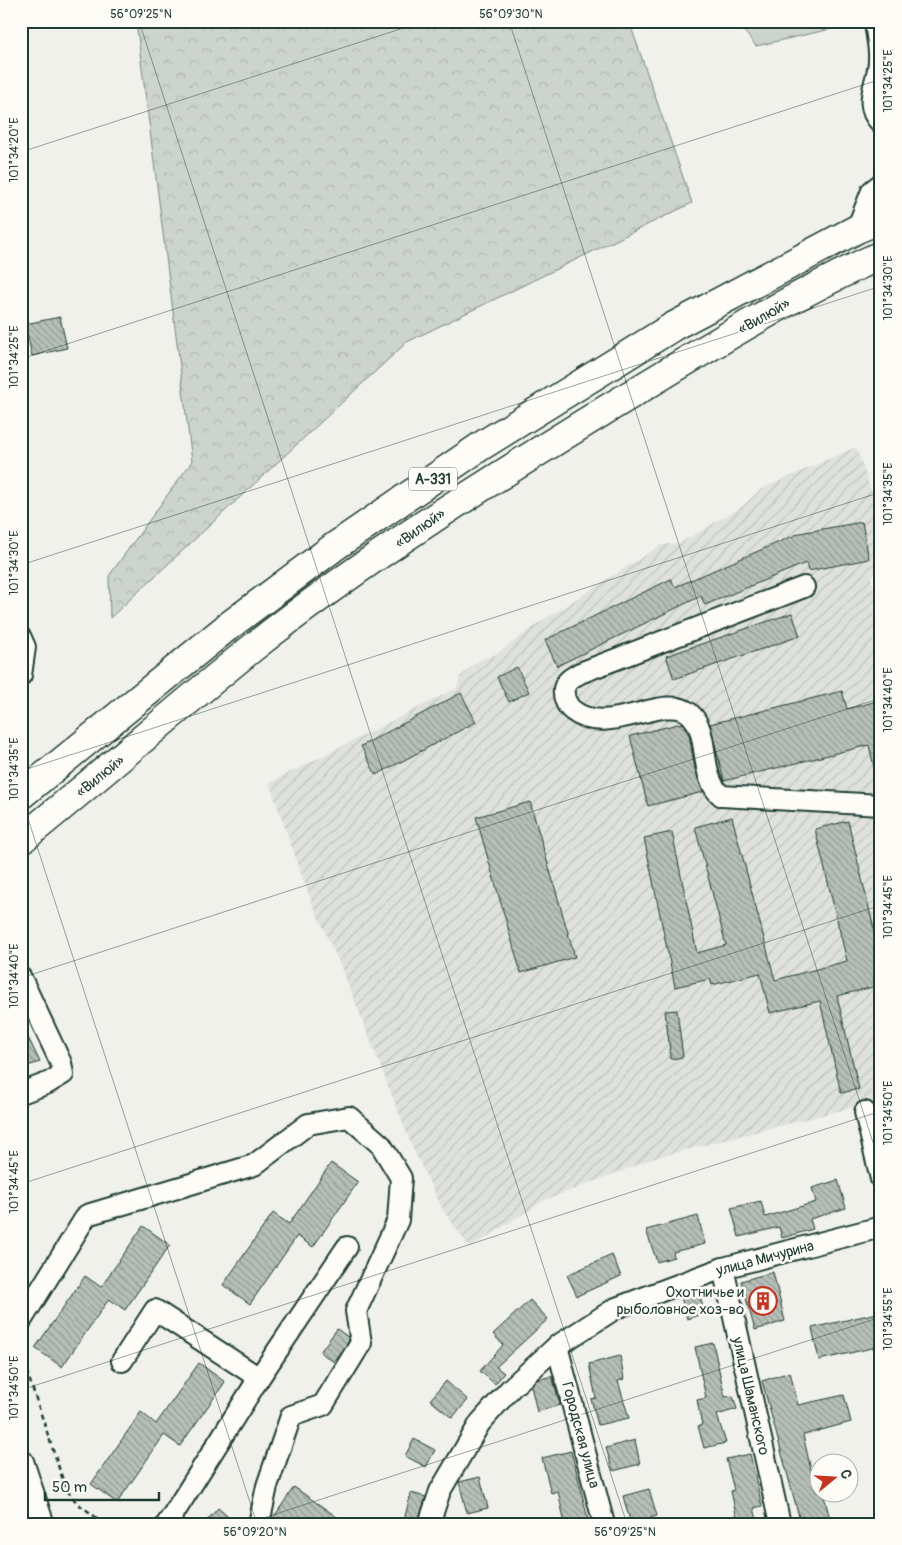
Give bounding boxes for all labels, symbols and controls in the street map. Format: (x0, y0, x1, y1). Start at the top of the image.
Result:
text: 56°09'25"N (110, 7, 172, 22)
text: 56°09'30"N (479, 7, 543, 22)
text: 101°34'25"E (881, 49, 896, 113)
text: 101°34'20"E (7, 118, 22, 182)
text: 101°34'30"E (881, 256, 896, 320)
street label: «Вилюй» (735, 294, 794, 339)
text: 101°34'25"E (7, 325, 22, 389)
text: 101°34'35"E (881, 462, 896, 526)
road number: А-331 (409, 468, 457, 490)
street label: «Вилюй» (391, 504, 449, 553)
text: 101°34'30"E (7, 531, 22, 595)
text: 101°34'40"E (881, 667, 896, 733)
text: 101°34'35"E (7, 737, 22, 801)
street label: «Вилюй» (72, 751, 129, 802)
text: 101°34'45"E (881, 875, 896, 939)
text: 101°34'40"E (7, 943, 22, 1009)
text: 101°34'50"E (881, 1081, 896, 1145)
text: 101°34'45"E (7, 1150, 22, 1214)
street label: улица Мичурина (713, 1236, 816, 1281)
place label: Охотничье и рыболовное хоз-во (616, 1283, 744, 1319)
building icon: Охотничье и рыболовное хоз-во (748, 1286, 778, 1316)
text: 101°34'55"E (881, 1288, 896, 1351)
street label: улица Шаманского (727, 1334, 773, 1457)
text: 101°34'50"E (7, 1356, 22, 1420)
street label: Городская улица (557, 1380, 604, 1490)
north arrow (810, 1452, 860, 1502)
text: С (836, 1467, 855, 1481)
scale bar (45, 1470, 159, 1502)
text: 50 m (52, 1478, 87, 1497)
text: 56°09'20"N (223, 1525, 287, 1540)
text: 56°09'25"N (594, 1525, 656, 1540)

